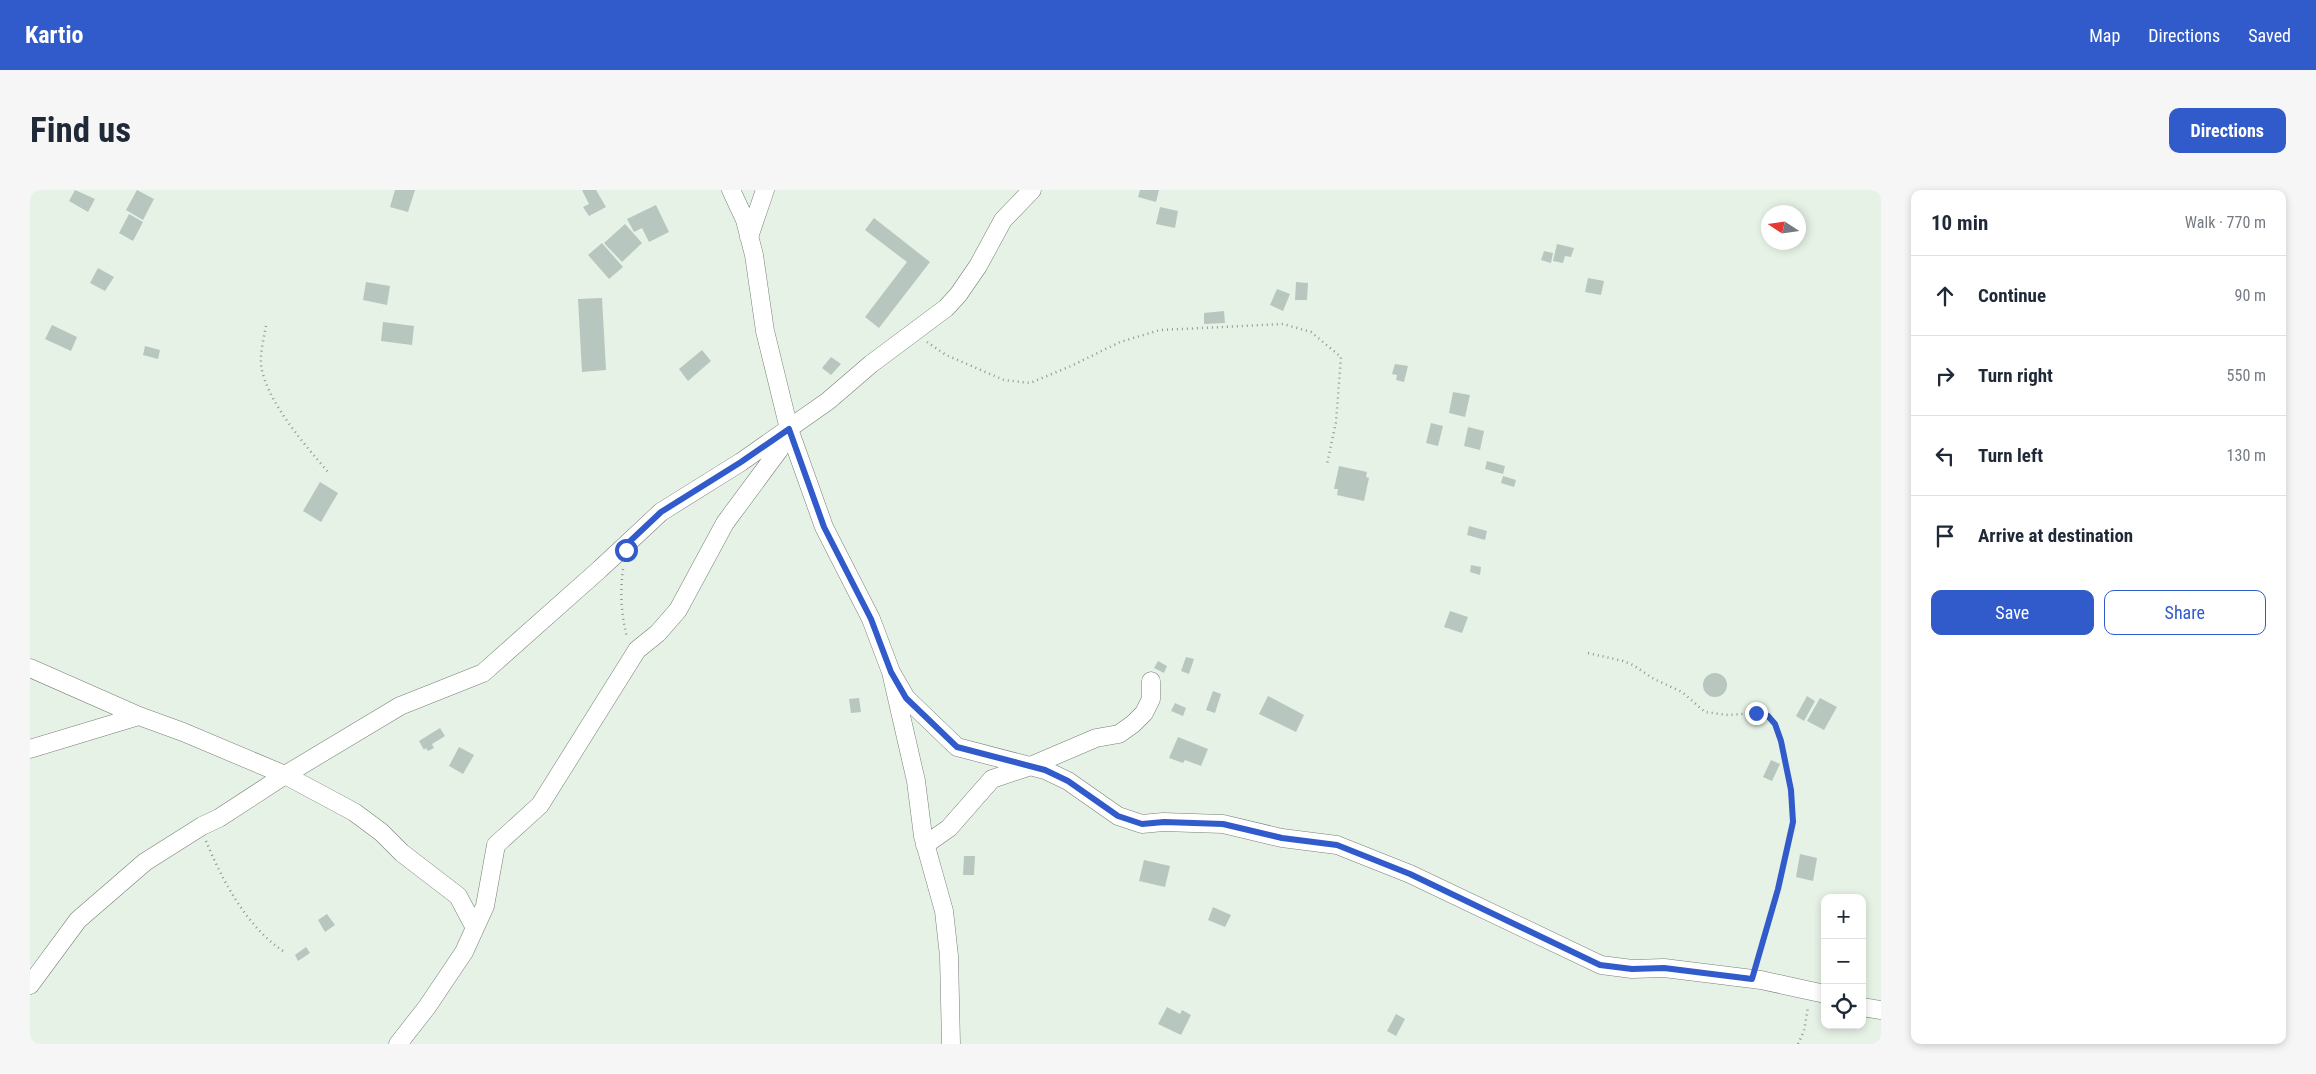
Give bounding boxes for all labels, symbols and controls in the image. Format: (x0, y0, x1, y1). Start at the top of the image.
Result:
text: Kartio (25, 21, 83, 49)
text: Map (2089, 25, 2120, 46)
text: Directions (2148, 25, 2220, 46)
text: Saved (2248, 25, 2291, 46)
button: Directions (2169, 108, 2286, 153)
text: Find us (30, 110, 131, 151)
north arrow (1761, 205, 1806, 250)
text: 10 min (1931, 211, 1988, 235)
text: Walk · 770 m (2185, 213, 2266, 232)
icon: ahead (1931, 282, 1959, 310)
text: Continue (1978, 284, 2046, 307)
text: 90 m (2234, 286, 2266, 305)
icon: right (1931, 362, 1959, 390)
text: Turn right (1978, 364, 2053, 387)
text: 550 m (2227, 366, 2266, 385)
icon: left (1931, 442, 1959, 470)
text: Turn left (1978, 444, 2043, 467)
text: 130 m (2227, 446, 2266, 465)
icon: arrive (1931, 522, 1959, 550)
text: Arrive at destination (1978, 524, 2133, 547)
route start (615, 539, 638, 562)
button: Save (1931, 590, 2094, 635)
button: Share (2104, 590, 2266, 635)
route end (1745, 702, 1768, 725)
map controls (1821, 894, 1866, 1029)
button: + (1821, 894, 1866, 939)
button: − (1821, 939, 1866, 984)
button: locate (1821, 984, 1866, 1029)

